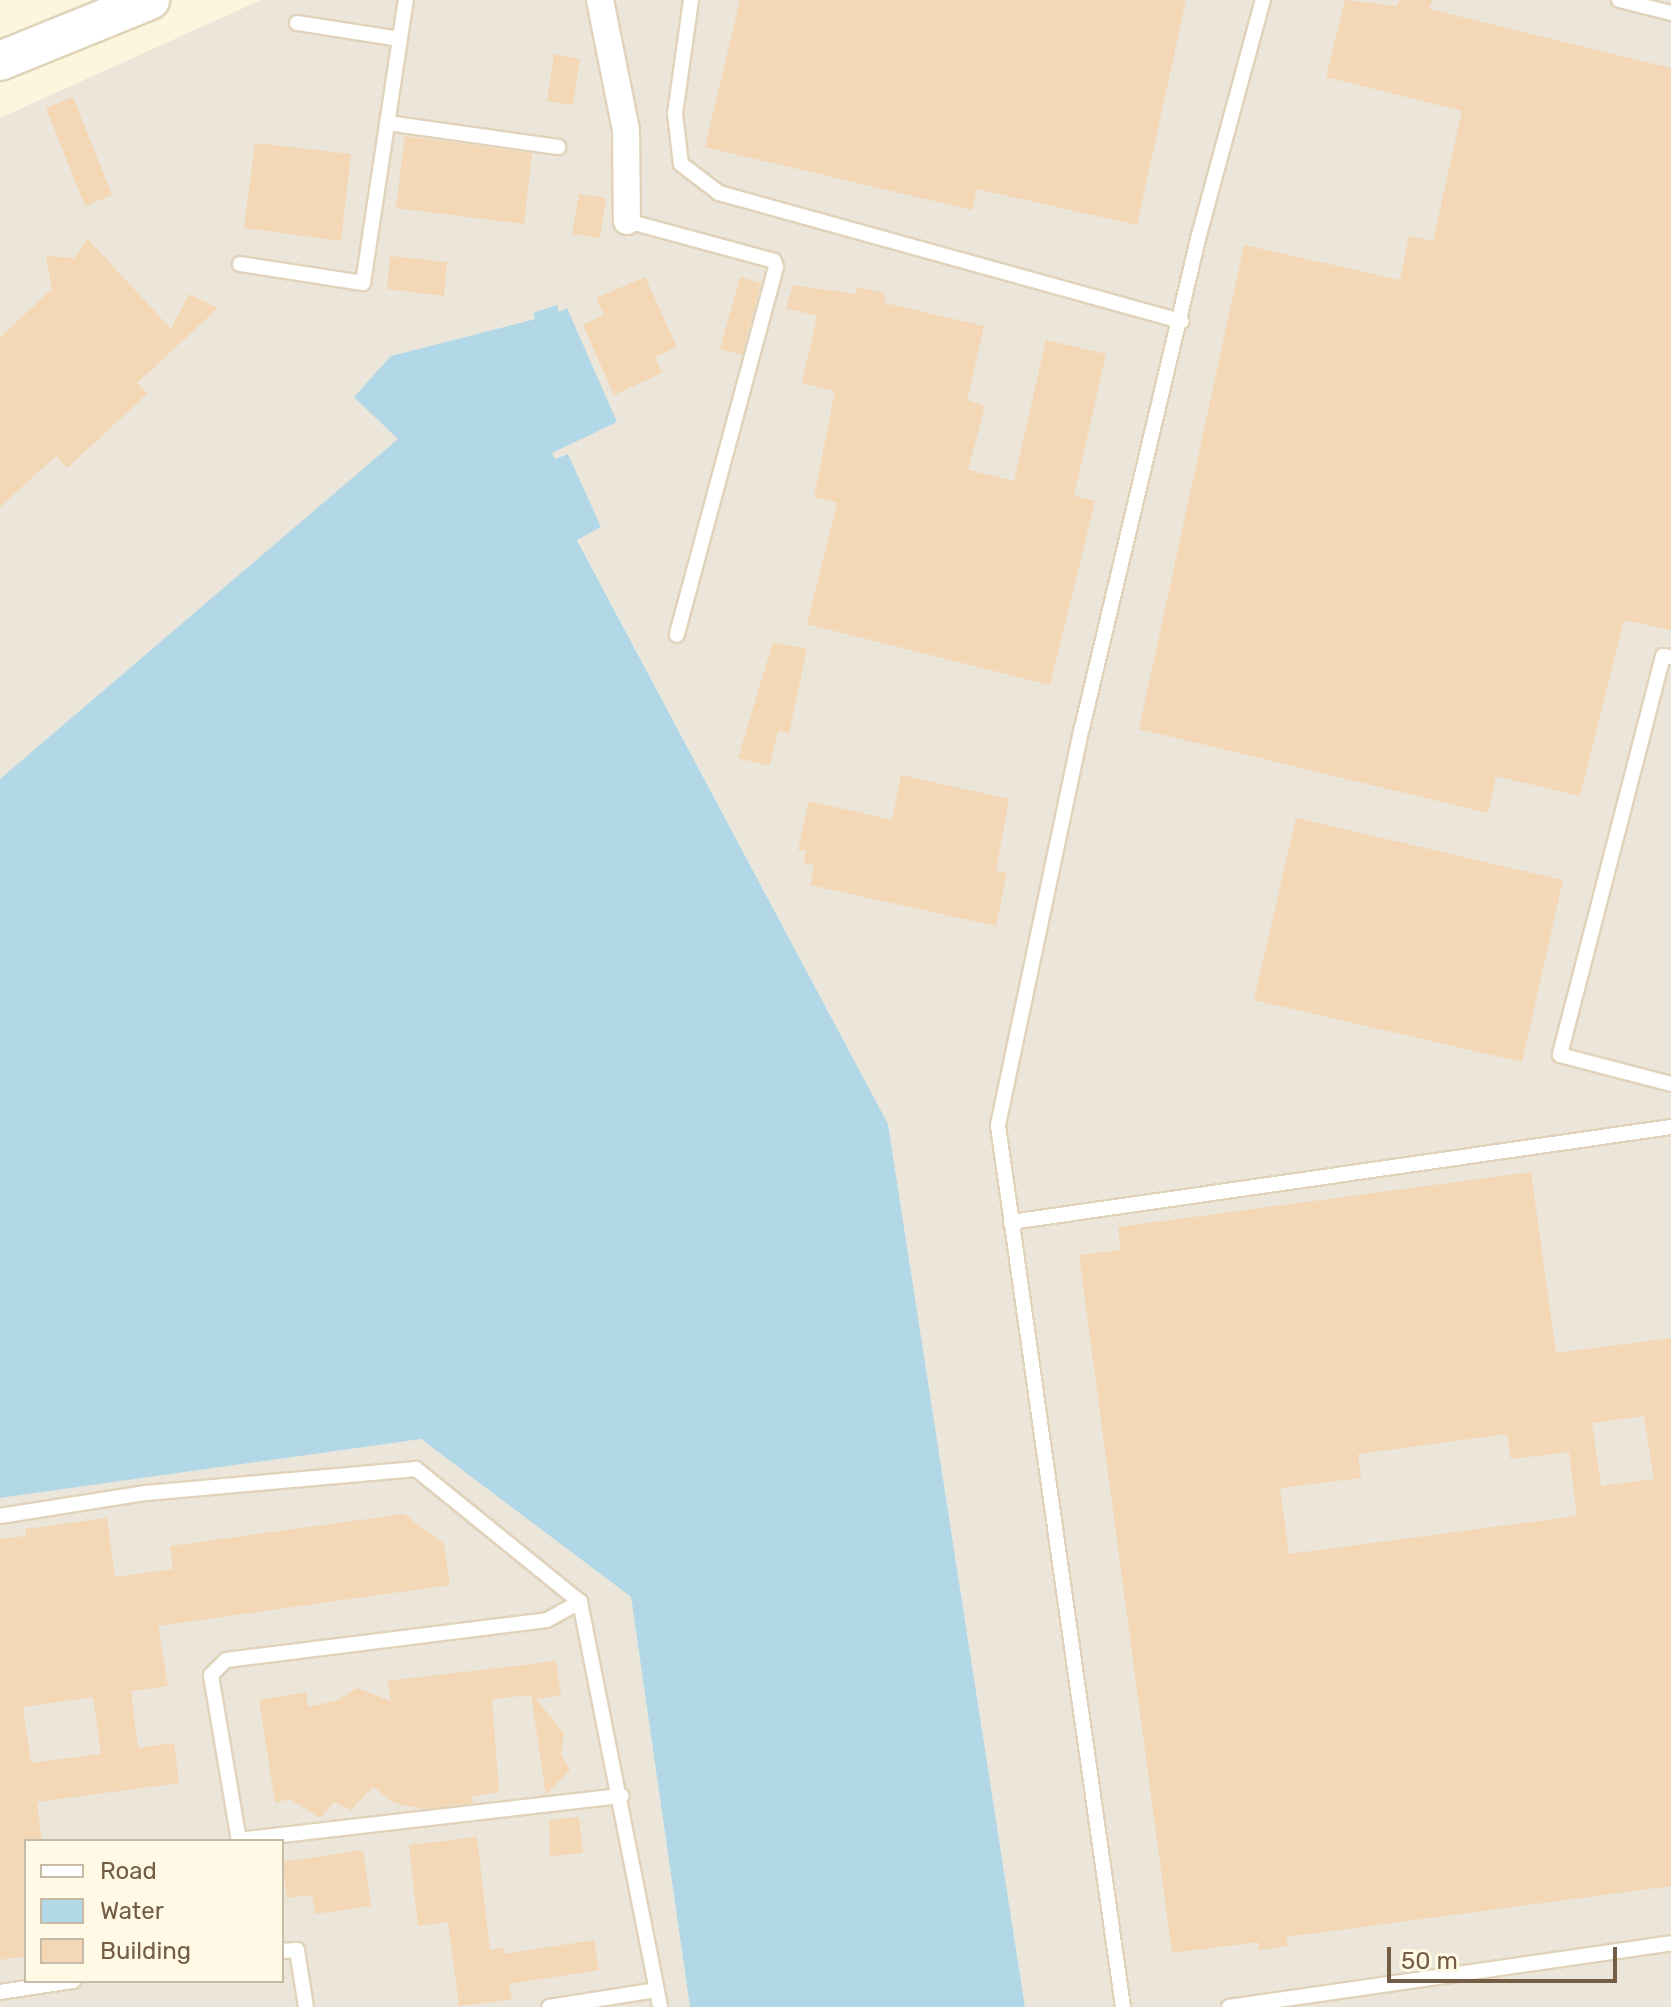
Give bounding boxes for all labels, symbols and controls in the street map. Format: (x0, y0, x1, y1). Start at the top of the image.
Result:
legend (24, 1839, 284, 1983)
text: Road (100, 1857, 157, 1885)
text: Water (100, 1897, 164, 1925)
scale bar (1391, 1931, 1621, 1981)
text: Building (100, 1937, 191, 1965)
text: 50 m (1401, 1947, 1458, 1975)

